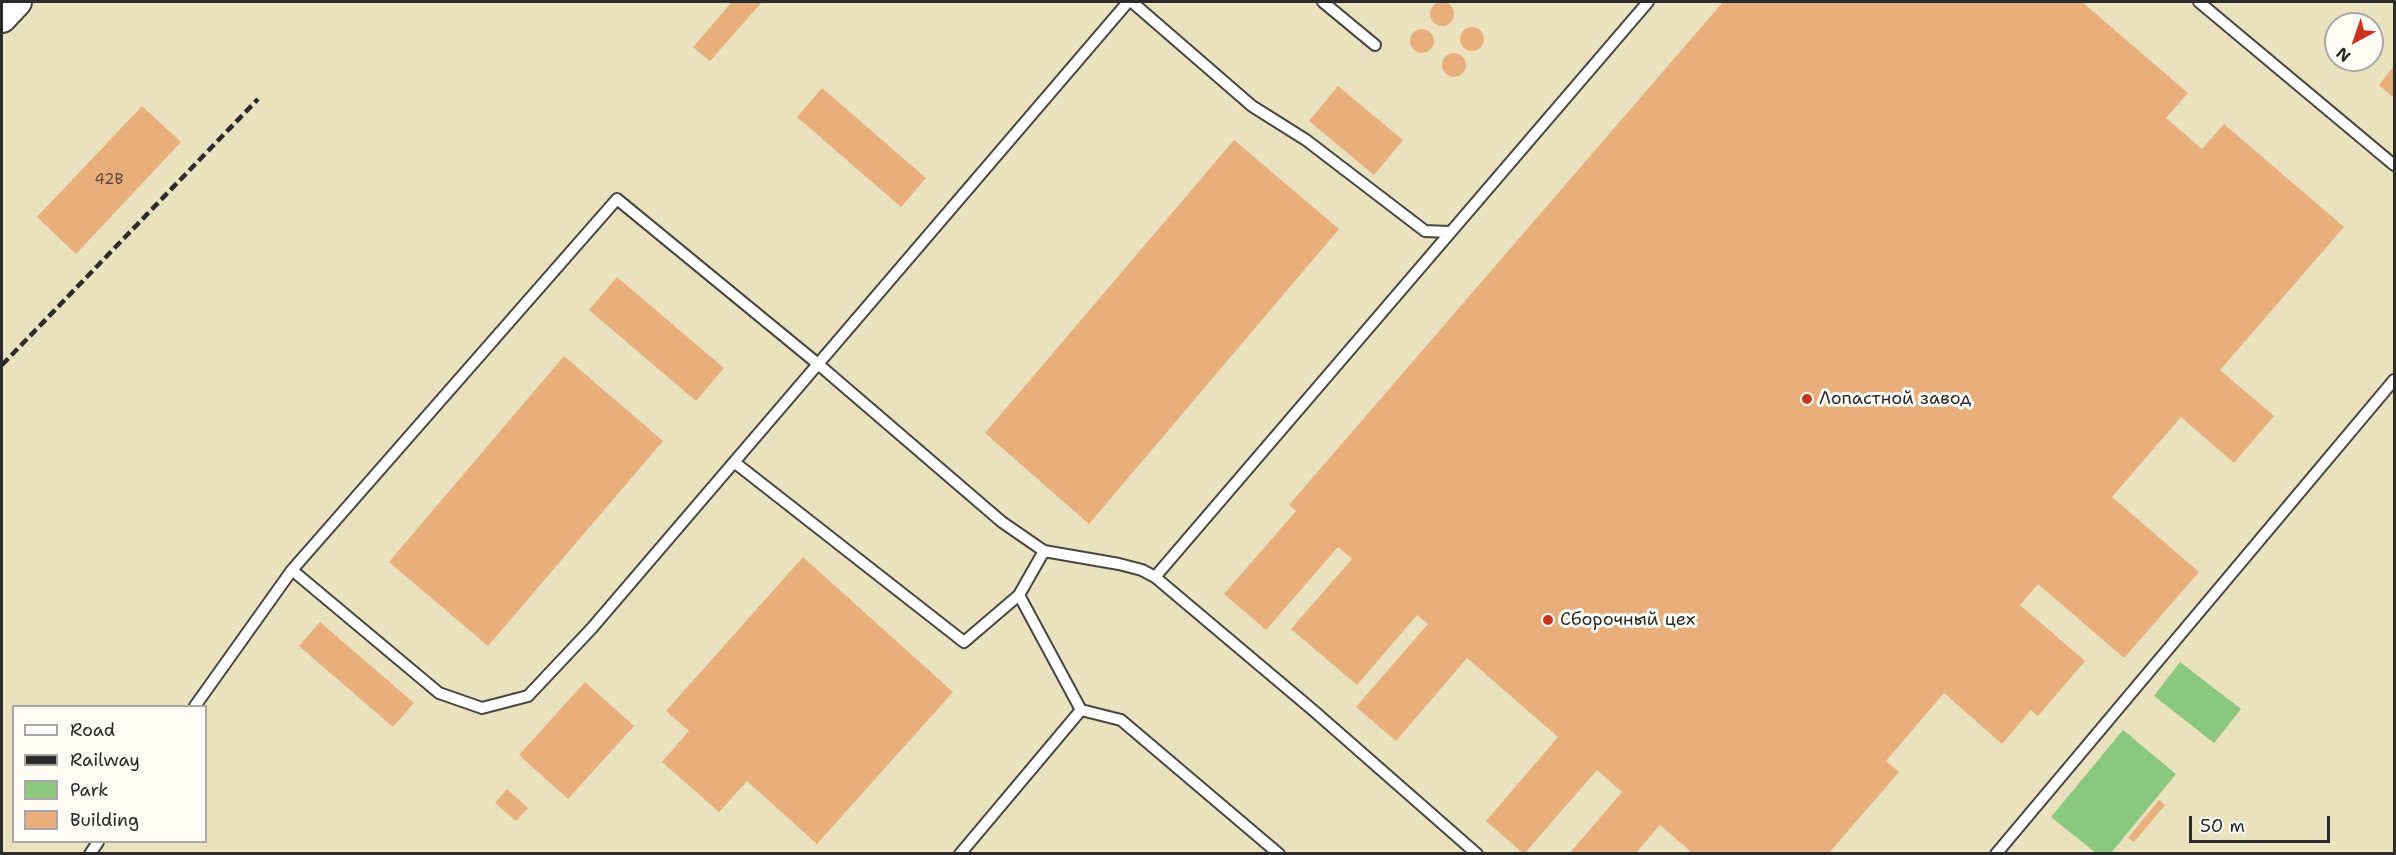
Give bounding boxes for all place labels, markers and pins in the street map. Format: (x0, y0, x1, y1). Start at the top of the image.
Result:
place label: Лопастной завод (1819, 388, 1971, 410)
marker: Лопастной завод (1800, 392, 1814, 406)
place label: Сборочный цех (1560, 609, 1695, 631)
marker: Сборочный цех (1541, 613, 1555, 627)

